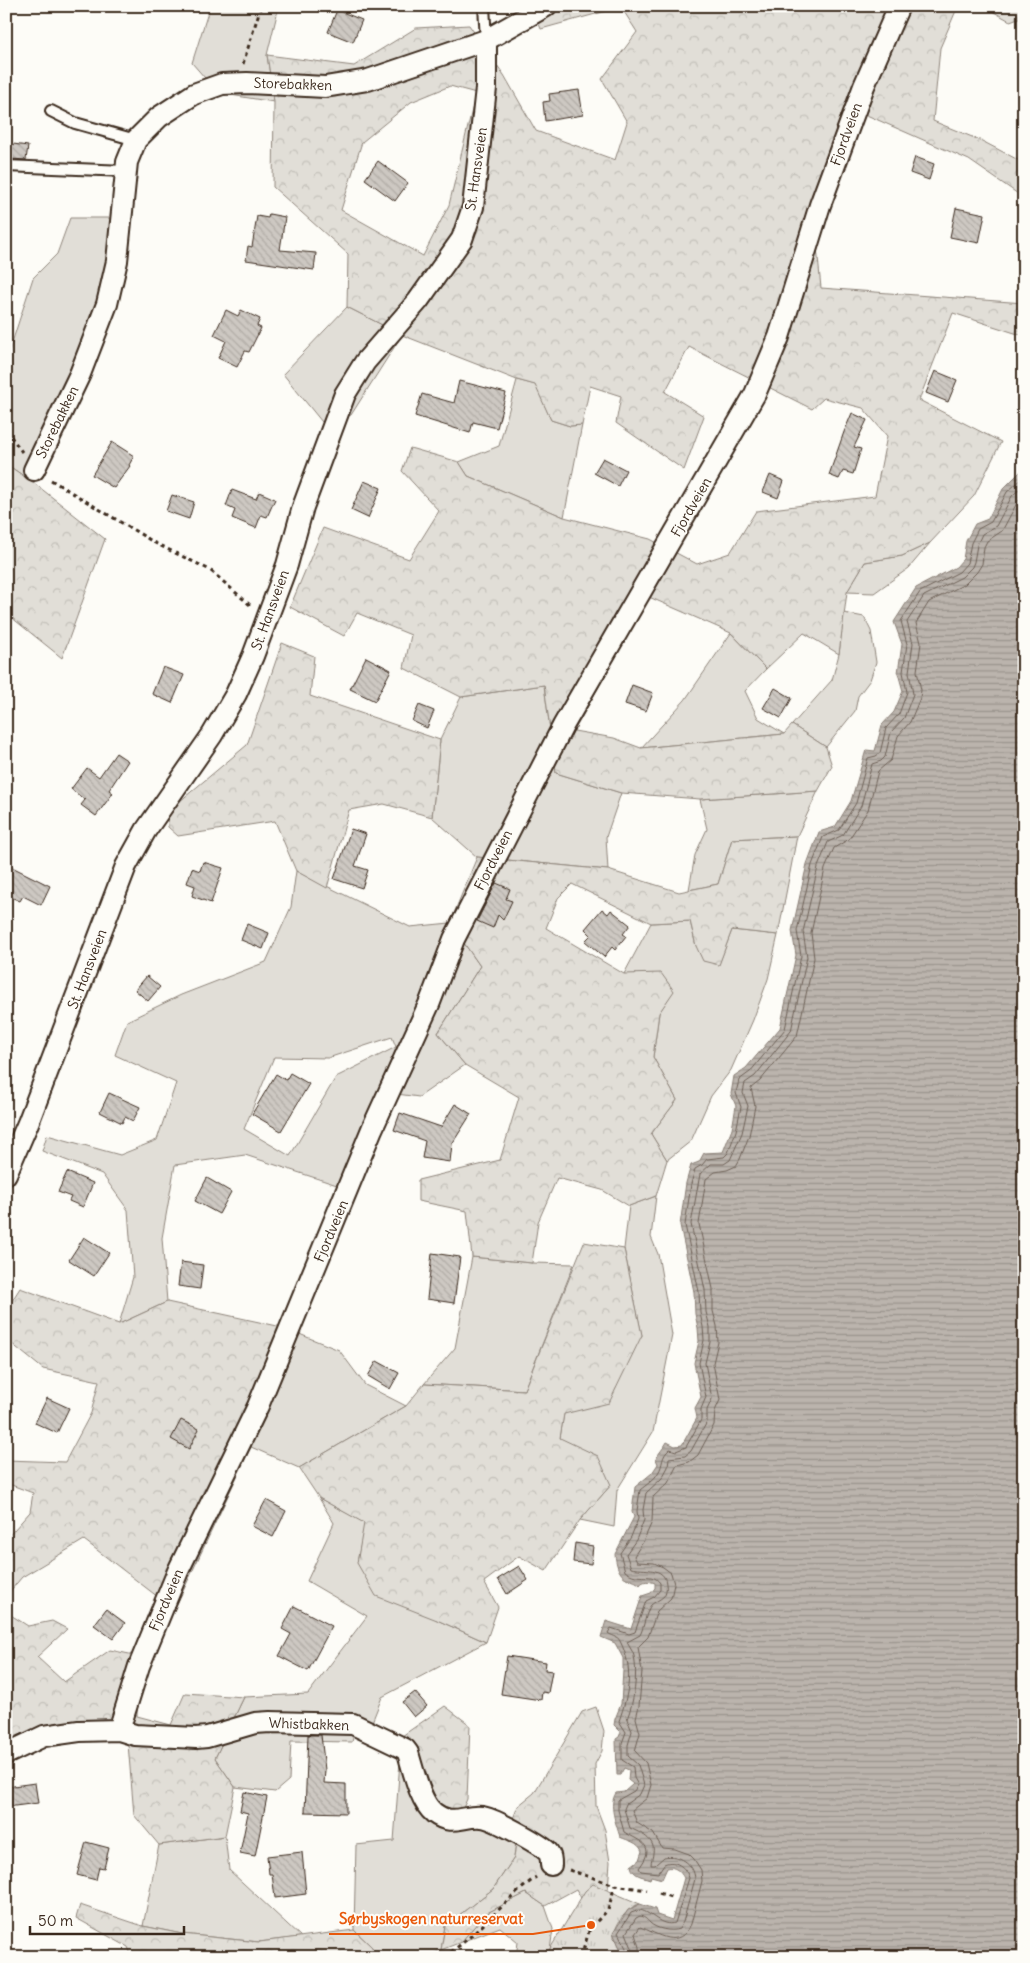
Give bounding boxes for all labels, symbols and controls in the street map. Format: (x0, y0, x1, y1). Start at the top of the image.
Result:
street label: Storebakken (253, 74, 333, 94)
street label: Fjordveien (826, 100, 866, 168)
street label: St. Hansveien (461, 126, 491, 212)
street label: Storebakken (32, 383, 82, 461)
street label: Fjordveien (667, 474, 715, 540)
street label: St. Hansveien (247, 567, 293, 653)
street label: Fjordveien (470, 827, 516, 893)
street label: St. Hansveien (64, 926, 110, 1012)
street label: Fjordveien (310, 1197, 352, 1265)
street label: Fjordveien (145, 1566, 187, 1634)
street label: Whistbakken (268, 1714, 350, 1734)
scale bar (30, 1903, 184, 1935)
callout: Sørbyskogen naturreservat (329, 1904, 533, 1934)
text: Sørbyskogen naturreservat (339, 1909, 524, 1929)
text: 50 m (38, 1911, 73, 1930)

